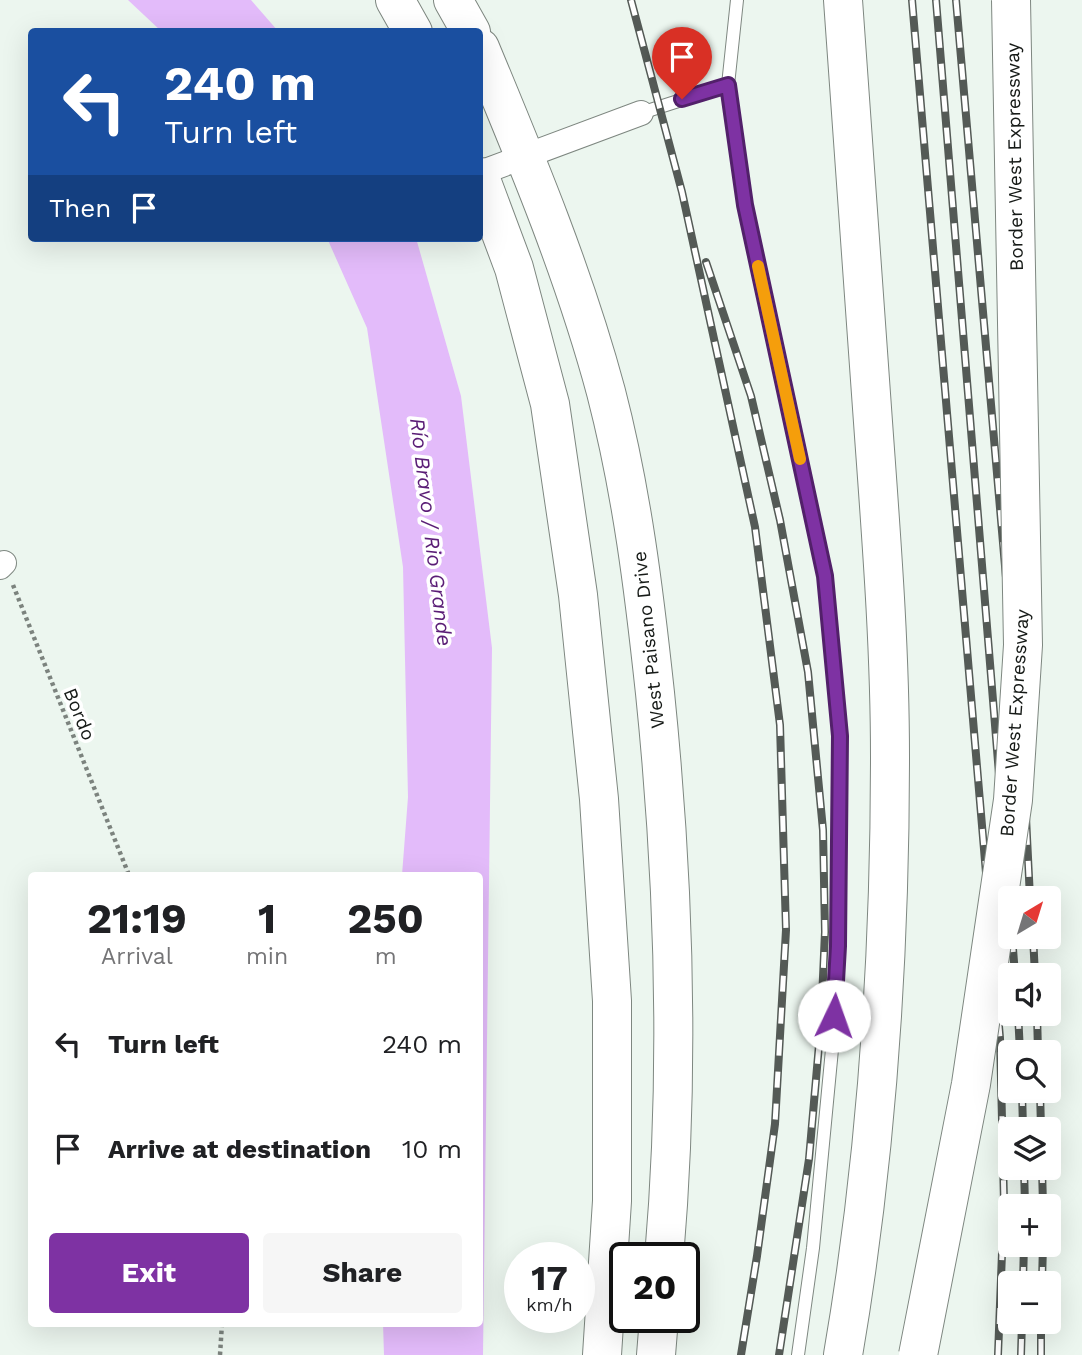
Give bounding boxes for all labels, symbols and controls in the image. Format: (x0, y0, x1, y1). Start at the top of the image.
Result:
pin (652, 27, 712, 99)
icon: arrive (663, 38, 701, 76)
street label: Border West Expressway (1001, 43, 1028, 271)
text: 240 m (164, 54, 316, 112)
icon: left (49, 56, 140, 147)
text: Turn left (164, 113, 297, 151)
icon: arrive (125, 189, 163, 227)
text: Then (49, 193, 111, 223)
water label: Río Bravo / Rio Grande (405, 416, 458, 648)
street label: West Paisano Drive (628, 550, 669, 730)
street label: Border West Expressway (995, 608, 1034, 838)
street label: Bordo (59, 685, 100, 744)
north arrow (998, 886, 1060, 948)
map controls (998, 886, 1061, 1334)
text: 21:19 (87, 894, 187, 943)
text: 1 (258, 894, 276, 943)
text: 250 (347, 894, 424, 943)
text: Arrival (101, 943, 173, 970)
text: min (246, 943, 288, 970)
text: m (375, 943, 397, 970)
button: sound (998, 963, 1061, 1026)
position arrow (797, 979, 871, 1053)
icon: left (49, 1025, 87, 1063)
text: Turn left (108, 1029, 219, 1059)
text: 240 m (382, 1029, 462, 1059)
button: search (998, 1040, 1061, 1103)
button: layers (998, 1117, 1061, 1180)
icon: arrive (49, 1130, 87, 1168)
text: Arrive at destination (108, 1134, 371, 1164)
text: 10 m (402, 1134, 462, 1164)
button: + (998, 1194, 1061, 1257)
button: Exit (49, 1233, 249, 1313)
button: Share (263, 1233, 462, 1313)
speed limit sign: 20 (609, 1242, 700, 1333)
text: 17 (531, 1257, 568, 1299)
button: − (998, 1271, 1061, 1334)
text: km/h (526, 1294, 573, 1315)

